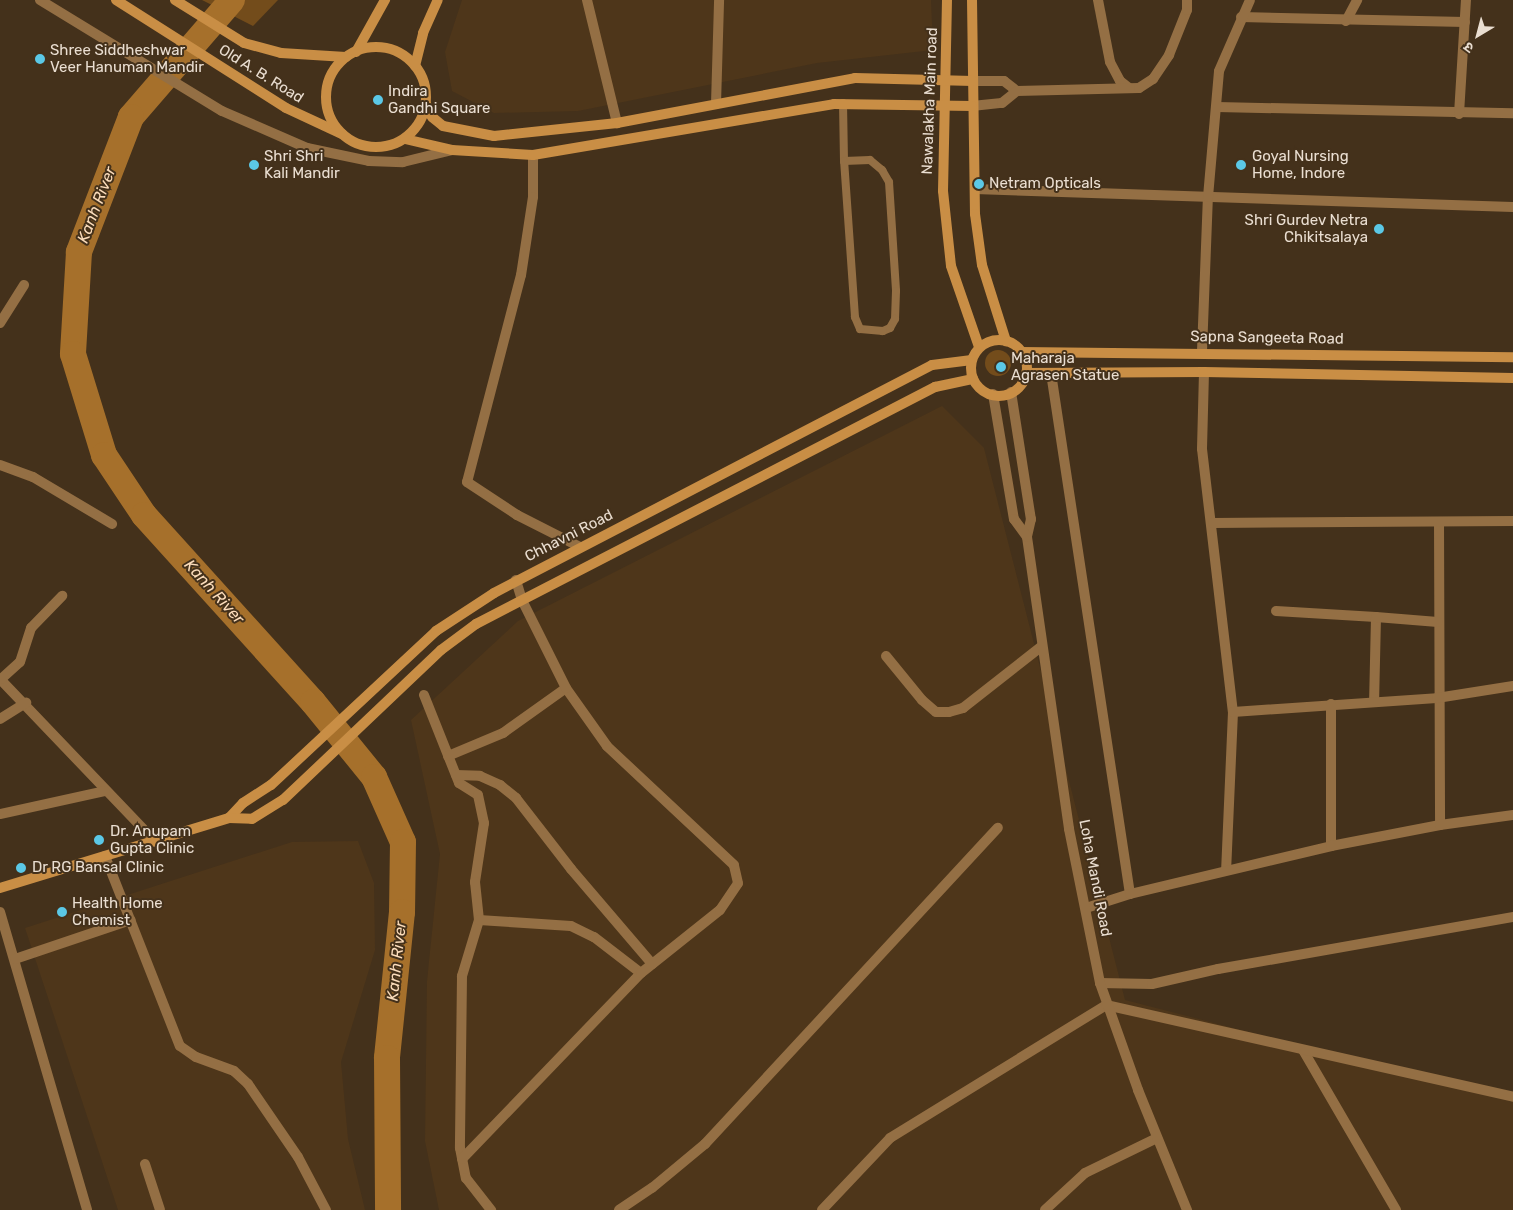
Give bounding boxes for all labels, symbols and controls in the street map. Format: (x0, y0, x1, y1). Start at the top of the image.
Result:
north arrow (1453, 10, 1503, 60)
street label: Nawalakha Main road (918, 27, 942, 175)
text: उ (1460, 38, 1477, 57)
place label: Shree Siddheshwar Veer Hanuman Mandir (50, 41, 204, 76)
street label: Old A. B. Road (215, 41, 307, 107)
marker: Shree Siddheshwar Veer Hanuman Mandir (34, 53, 46, 65)
place label: Indira Gandhi Square (388, 82, 490, 117)
marker: Indira Gandhi Square (372, 94, 384, 106)
place label: Shri Shri Kali Mandir (264, 147, 340, 182)
place label: Goyal Nursing Home, Indore (1252, 147, 1349, 182)
marker: Goyal Nursing Home, Indore (1234, 158, 1248, 172)
marker: Shri Shri Kali Mandir (248, 159, 260, 171)
water label: Kanh River (74, 164, 120, 246)
place label: Netram Opticals (989, 175, 1101, 193)
marker: Netram Opticals (973, 178, 985, 190)
place label: Shri Gurdev Netra Chikitsalaya (1244, 211, 1368, 246)
marker: Shri Gurdev Netra Chikitsalaya (1372, 222, 1386, 236)
street label: Sapna Sangeeta Road (1190, 328, 1344, 348)
place label: Maharaja Agrasen Statue (1011, 349, 1119, 384)
marker: Maharaja Agrasen Statue (995, 361, 1007, 373)
street label: Chhavni Road (522, 506, 616, 566)
water label: Kanh River (180, 556, 248, 628)
street label: Loha Mandi Road (1075, 818, 1115, 938)
place label: Dr. Anupam Gupta Clinic (110, 822, 194, 857)
marker: Dr. Anupam Gupta Clinic (92, 833, 106, 847)
place label: Dr RG Bansal Clinic (32, 859, 164, 877)
marker: Dr RG Bansal Clinic (14, 861, 28, 875)
place label: Health Home Chemist (72, 894, 163, 929)
marker: Health Home Chemist (56, 906, 68, 918)
water label: Kanh River (383, 920, 411, 1002)

